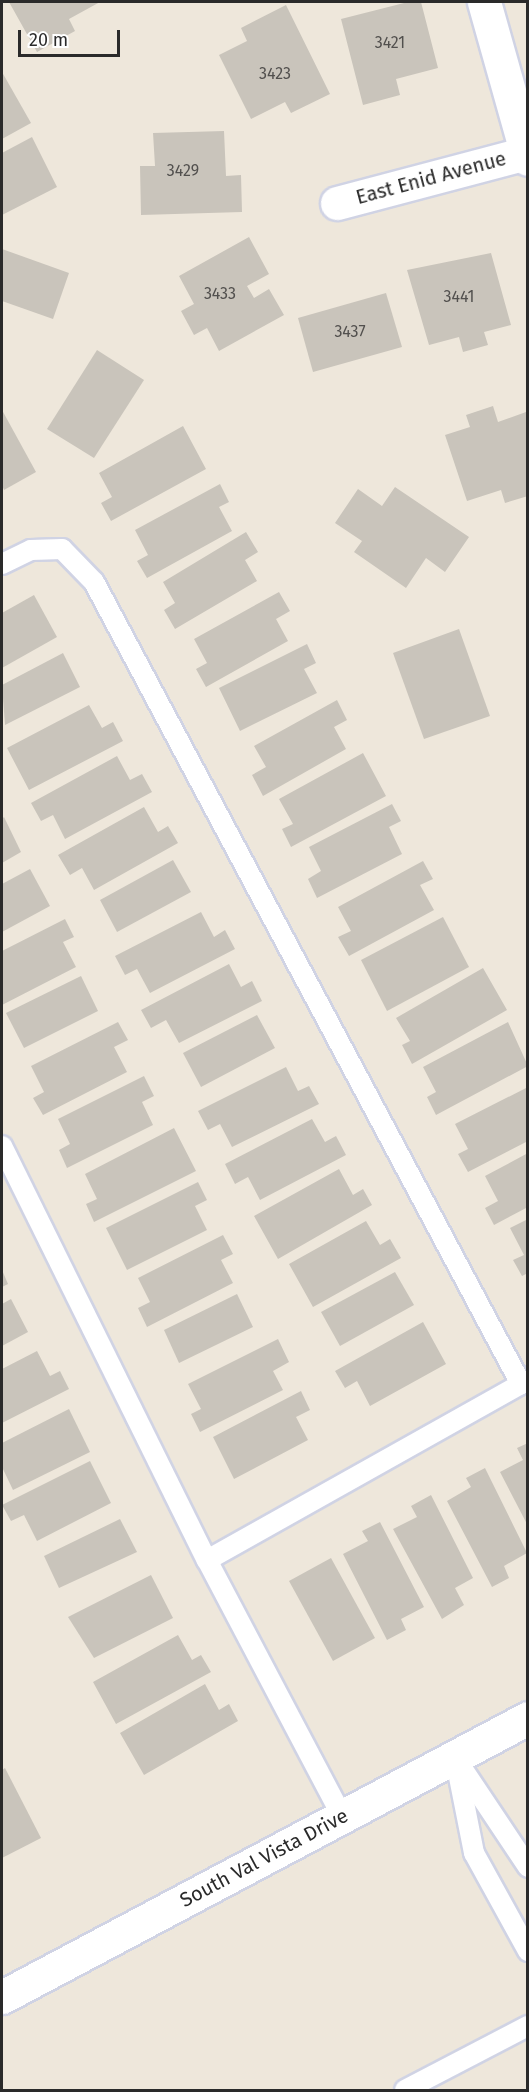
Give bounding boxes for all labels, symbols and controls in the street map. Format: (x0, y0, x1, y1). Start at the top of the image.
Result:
scale bar (21, 18, 123, 56)
text: 20 m (29, 29, 68, 51)
house number: 3421 (375, 33, 405, 53)
house number: 3423 (259, 64, 291, 84)
street label: East Enid Avenue (353, 146, 509, 210)
house number: 3429 (167, 161, 199, 181)
house number: 3433 (204, 284, 236, 304)
house number: 3441 (444, 287, 474, 307)
house number: 3437 (334, 322, 366, 342)
street label: South Val Vista Drive (176, 1804, 352, 1912)

